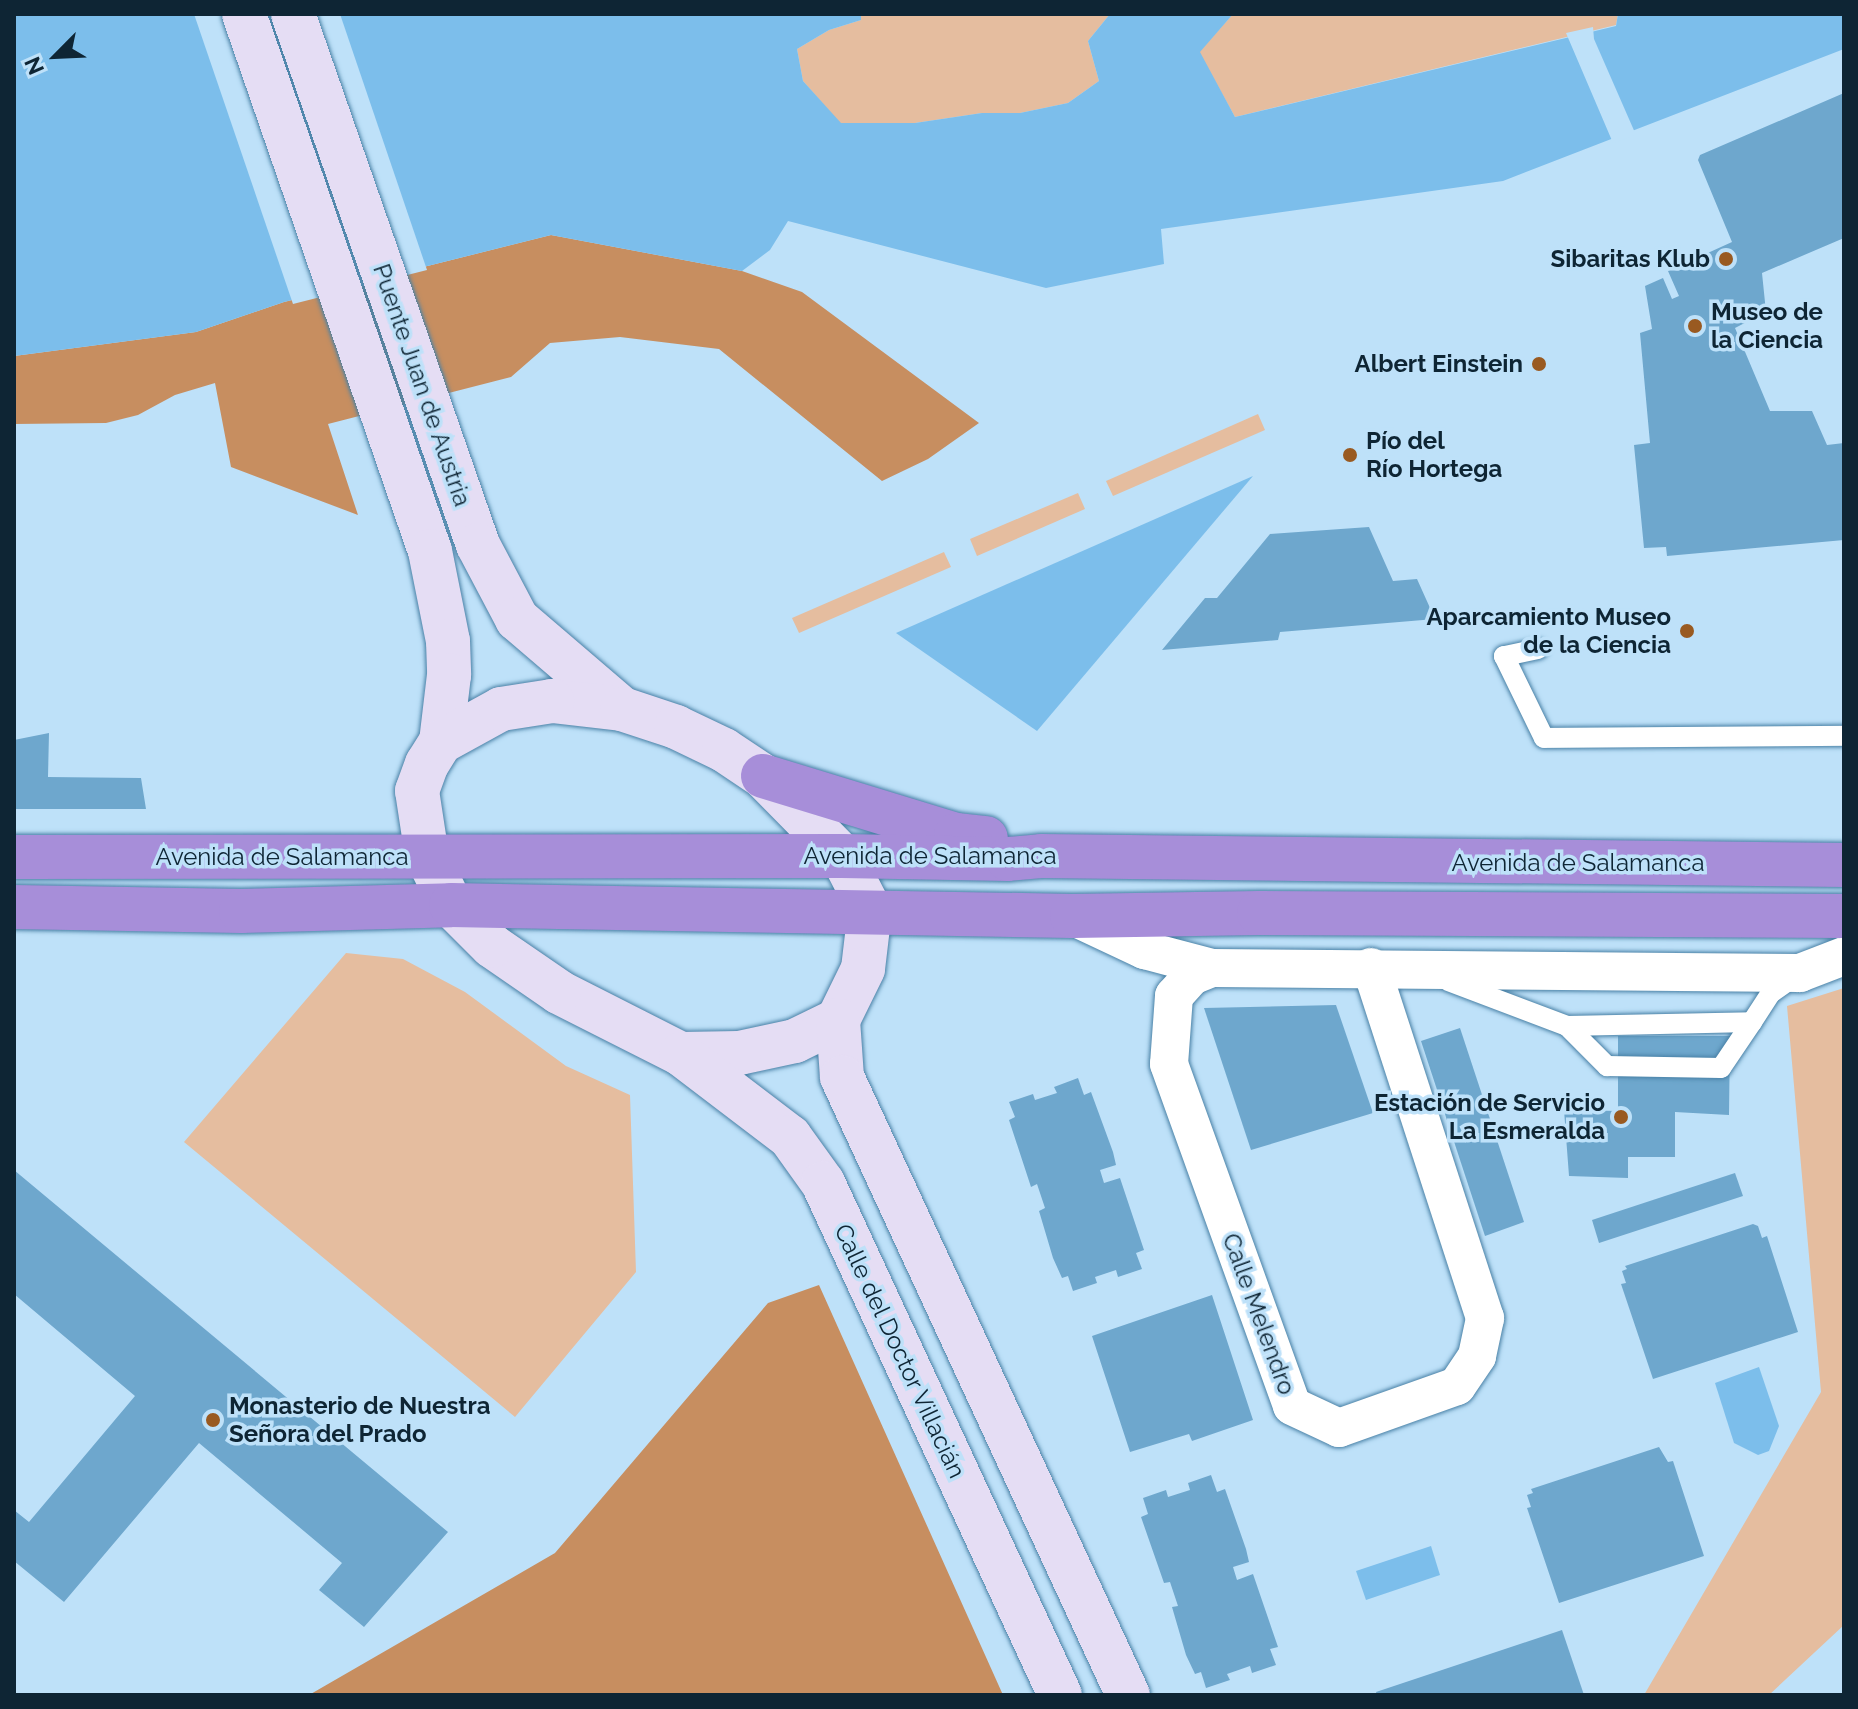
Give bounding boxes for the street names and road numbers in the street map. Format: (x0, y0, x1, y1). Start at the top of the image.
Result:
street label: Puente Juan de Austria (367, 259, 477, 511)
street label: Avenida de Salamanca (803, 842, 1057, 870)
street label: Avenida de Salamanca (155, 843, 409, 871)
street label: Avenida de Salamanca (1451, 849, 1705, 877)
street label: Calle del Doctor Villacián (828, 1219, 972, 1483)
street label: Calle Melendro (1216, 1229, 1302, 1399)

